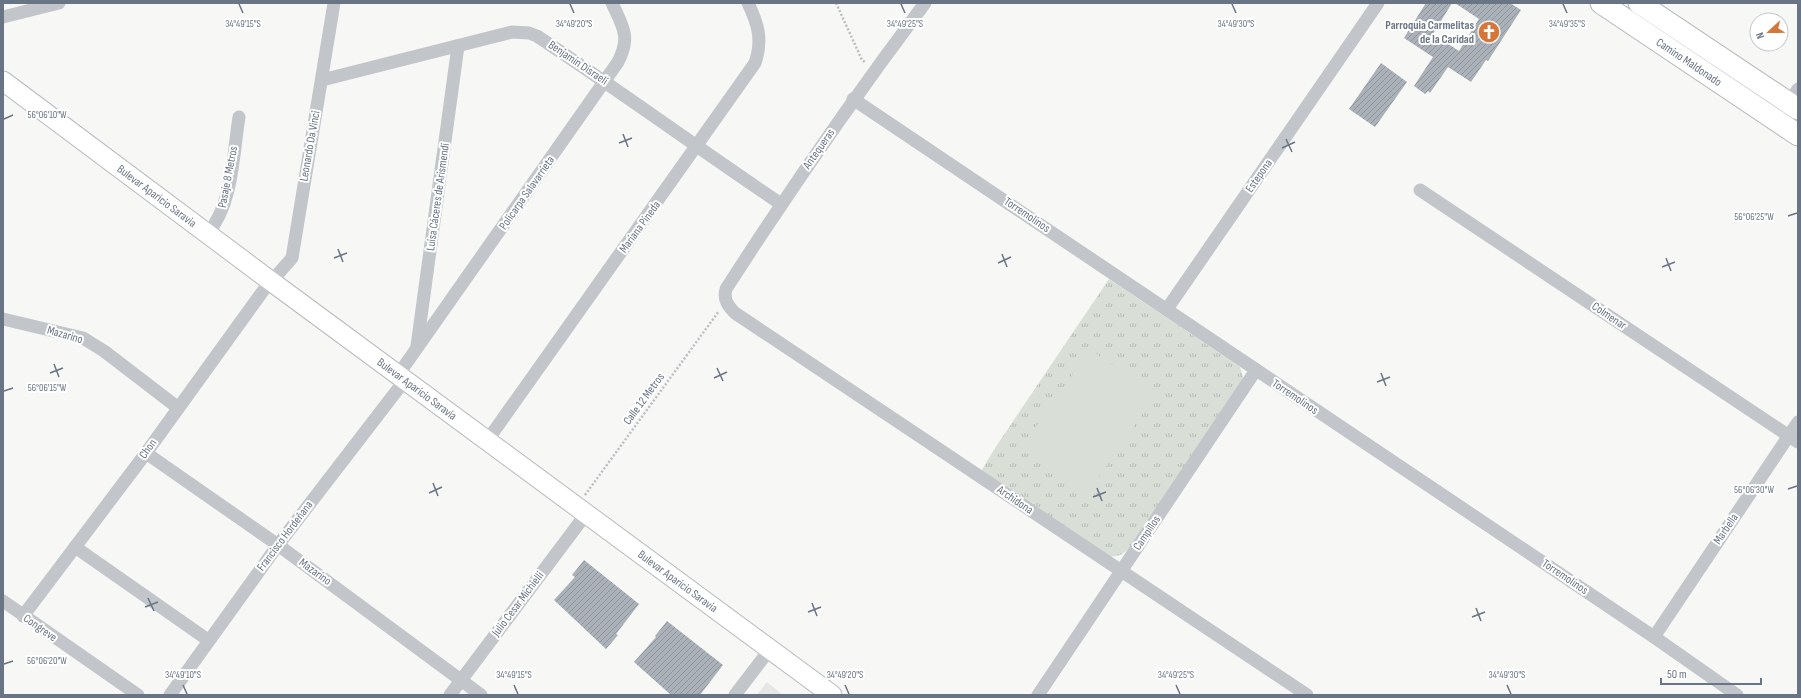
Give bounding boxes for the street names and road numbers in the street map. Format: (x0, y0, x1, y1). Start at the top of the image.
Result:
street label: Camino Maldonado (1653, 35, 1725, 89)
street label: Benjamín Disraeli (545, 38, 611, 88)
street label: Leonardo Da Vinci (296, 110, 324, 182)
street label: Antequeras (799, 126, 838, 173)
street label: Luisa Cáceres de Arismendi (423, 142, 453, 252)
street label: Pasaje 8 Metros (215, 145, 241, 209)
street label: Policarpa Salavarrieta (496, 153, 558, 233)
street label: Estepona (1242, 156, 1276, 196)
street label: Bulevar Aparicio Saravia (114, 161, 200, 231)
street label: Torremolinos (1001, 194, 1053, 236)
street label: Mariana Pineda (616, 198, 664, 256)
street label: Colmenar (1589, 299, 1630, 333)
street label: Mazarino (45, 323, 85, 347)
street label: Bulevar Aparicio Saravia (374, 355, 460, 424)
street label: Calle 12 Metros (620, 370, 668, 428)
street label: Torremolinos (1269, 376, 1321, 418)
street label: Chon (136, 436, 160, 462)
street label: Archidona (993, 482, 1036, 518)
street label: Francisco Hordeñana (254, 498, 317, 574)
street label: Marbella (1710, 510, 1742, 547)
street label: Campillos (1130, 513, 1164, 553)
street label: Bulevar Aparicio Saravia (635, 547, 721, 616)
street label: Mazarino (296, 555, 334, 589)
street label: Torremolinos (1539, 556, 1591, 598)
street label: Julio Cesar Michielli (488, 569, 547, 640)
street label: Congreve (20, 611, 60, 645)

